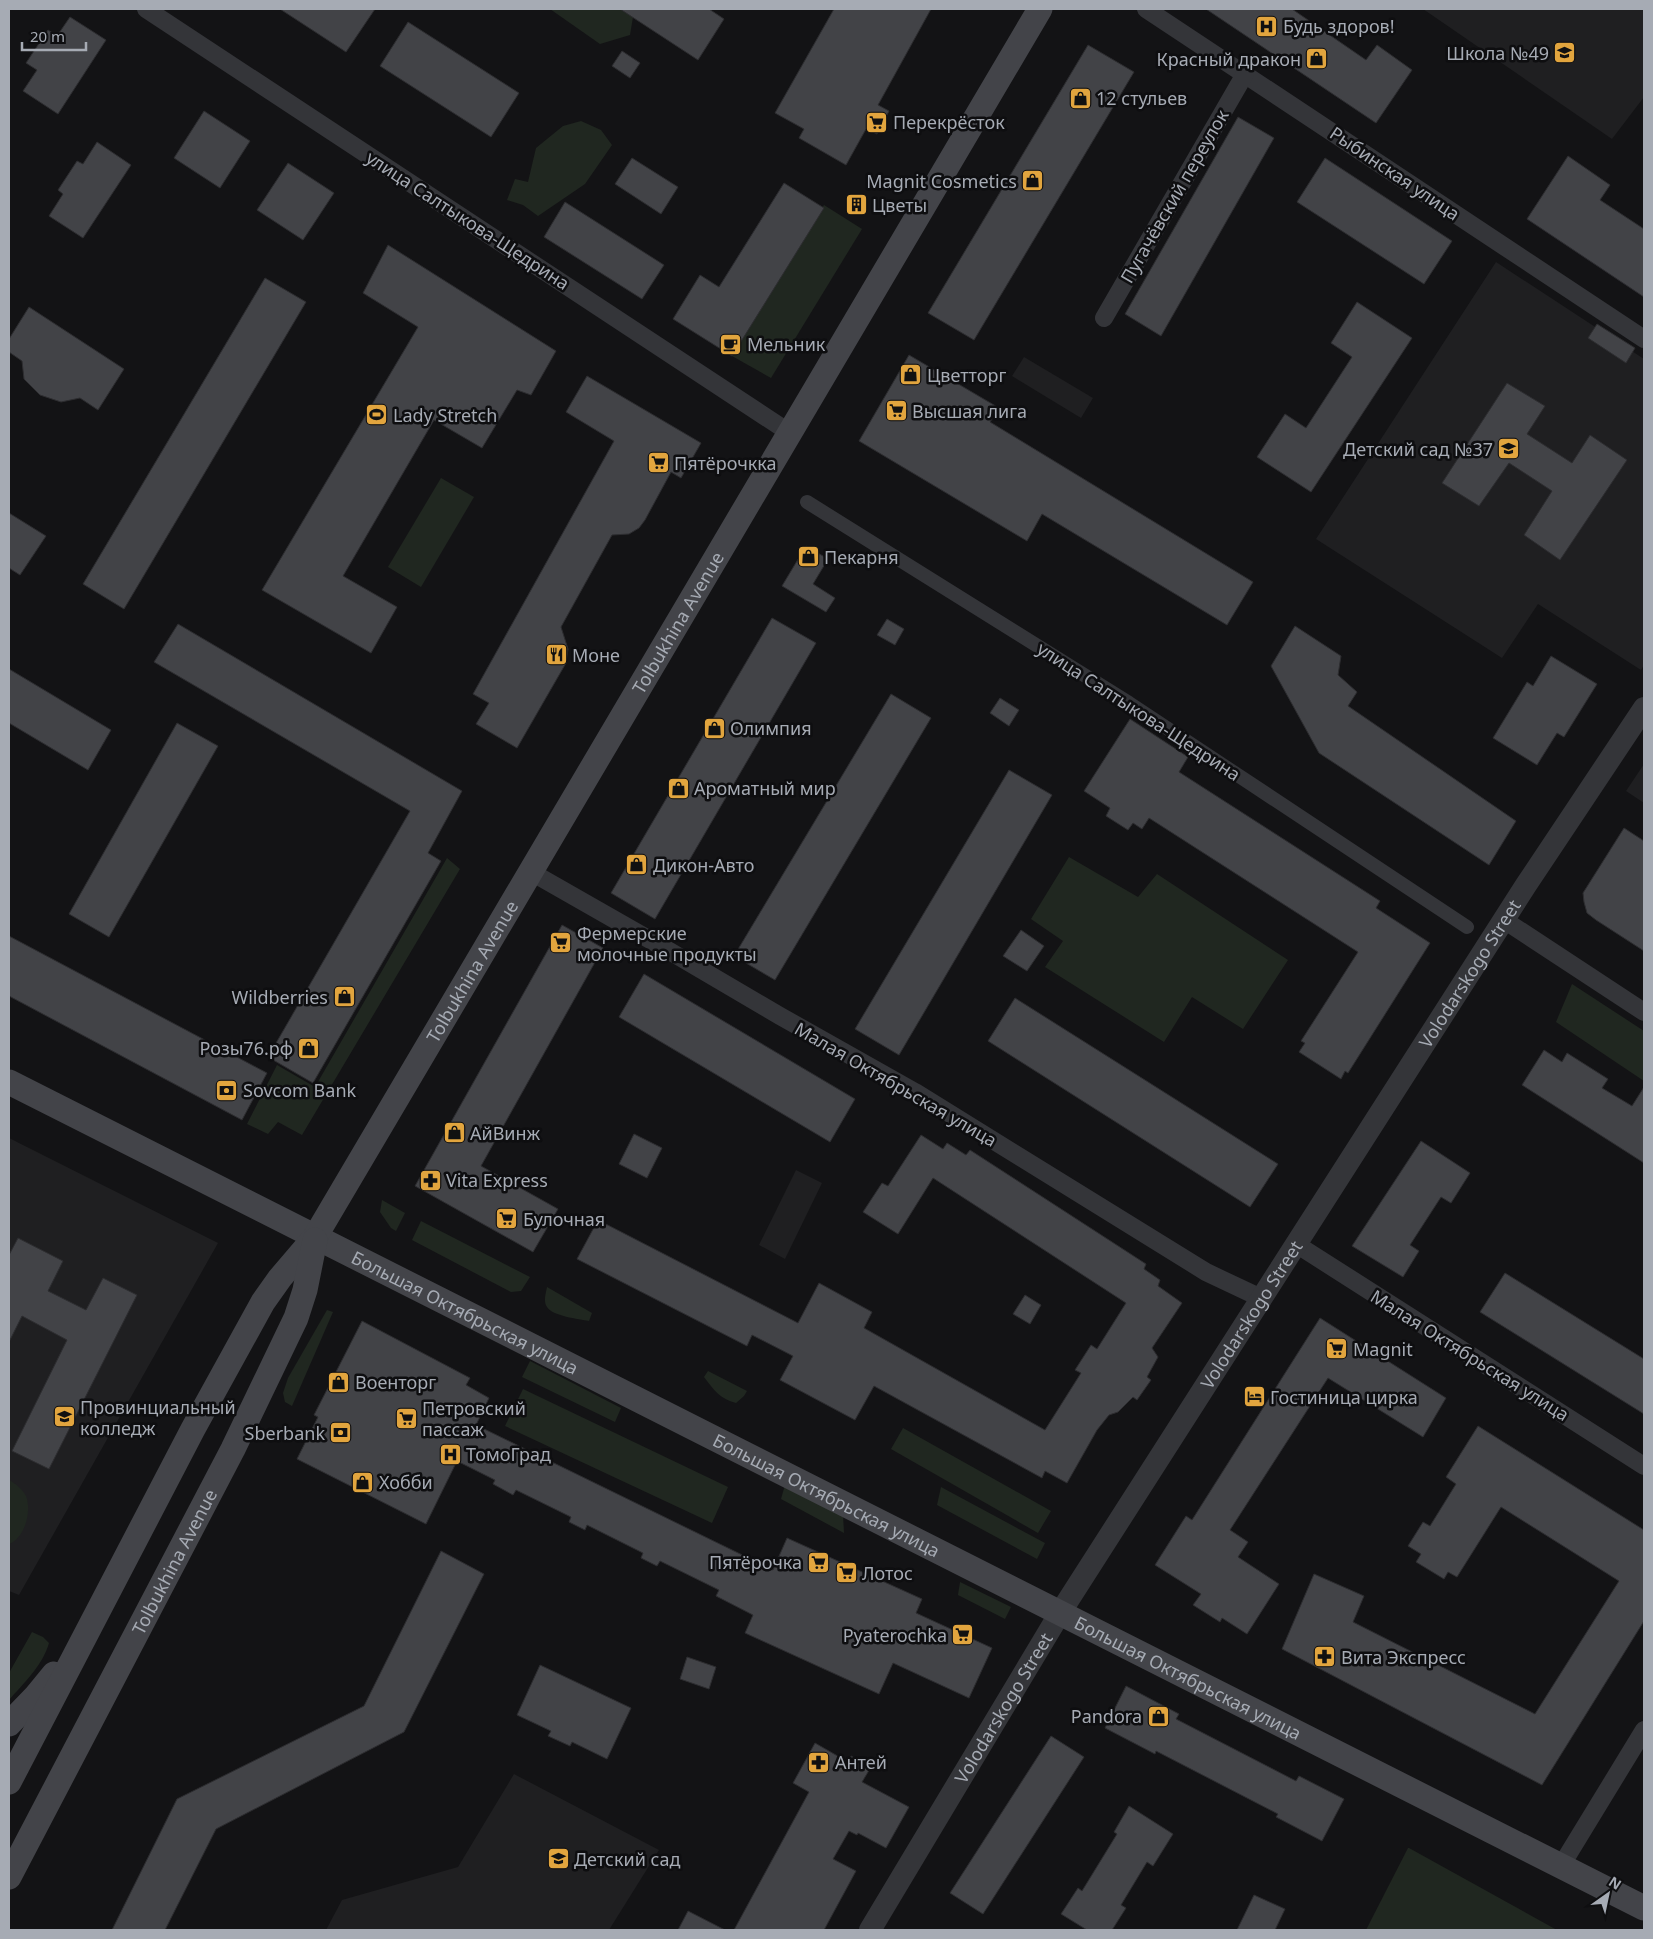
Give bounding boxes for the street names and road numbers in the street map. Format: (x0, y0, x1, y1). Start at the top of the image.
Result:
street label: Пугачёвский переулок (1114, 104, 1234, 287)
street label: Рыбинская улица (1325, 121, 1465, 225)
street label: улица Салтыкова-Щедрина (362, 145, 574, 295)
street label: Tolbukhina Avenue (627, 547, 729, 698)
street label: улица Салтыкова-Щедрина (1033, 636, 1245, 786)
street label: Volodarskogo Street (1413, 894, 1526, 1052)
street label: Tolbukhina Avenue (421, 896, 523, 1047)
street label: Малая Октябрьская улица (791, 1016, 1001, 1152)
street label: Volodarskogo Street (1195, 1235, 1308, 1393)
street label: Большая Октябрьская улица (348, 1245, 583, 1380)
street label: Малая Октябрьская улица (1366, 1284, 1574, 1426)
street label: Большая Октябрьская улица (709, 1428, 944, 1562)
street label: Tolbukhina Avenue (126, 1485, 222, 1639)
street label: Большая Октябрьская улица (1071, 1610, 1306, 1745)
street label: Volodarskogo Street (949, 1628, 1058, 1788)

